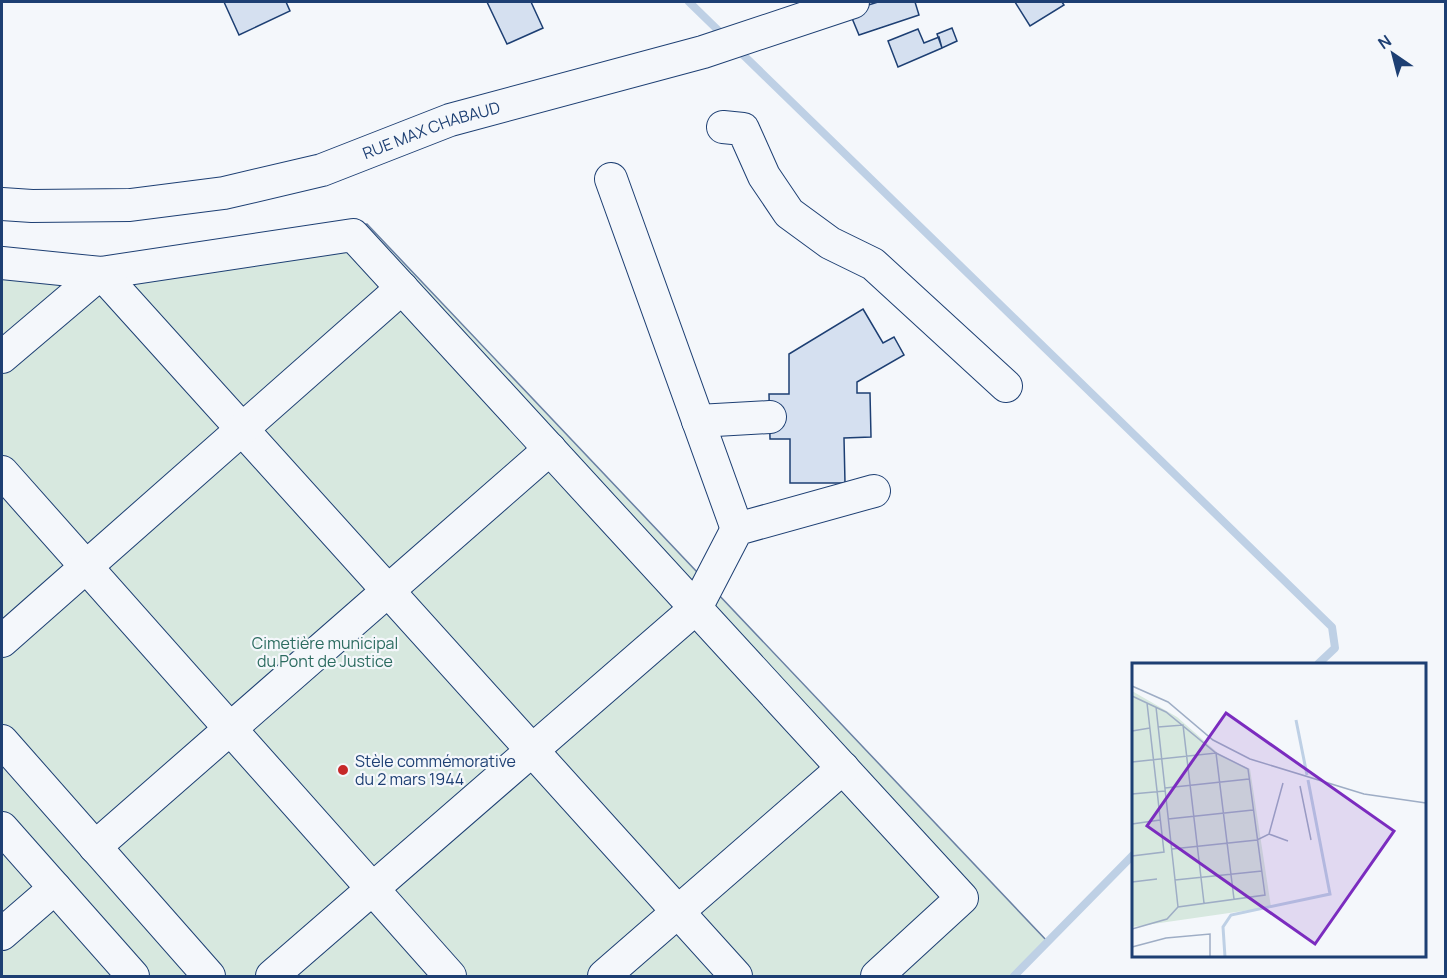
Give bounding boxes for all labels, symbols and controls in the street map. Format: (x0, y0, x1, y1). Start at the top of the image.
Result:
north arrow (1363, 24, 1423, 84)
text: N (1373, 29, 1395, 54)
street label: RUE MAX CHABAUD (359, 96, 503, 164)
park label: Cimetière municipal du Pont de Justice (252, 632, 398, 672)
inset map (1132, 663, 1426, 957)
place label: Stèle commémorative du 2 mars 1944 (355, 750, 516, 790)
marker: Stèle commémorative du 2 mars 1944 (336, 763, 350, 777)

